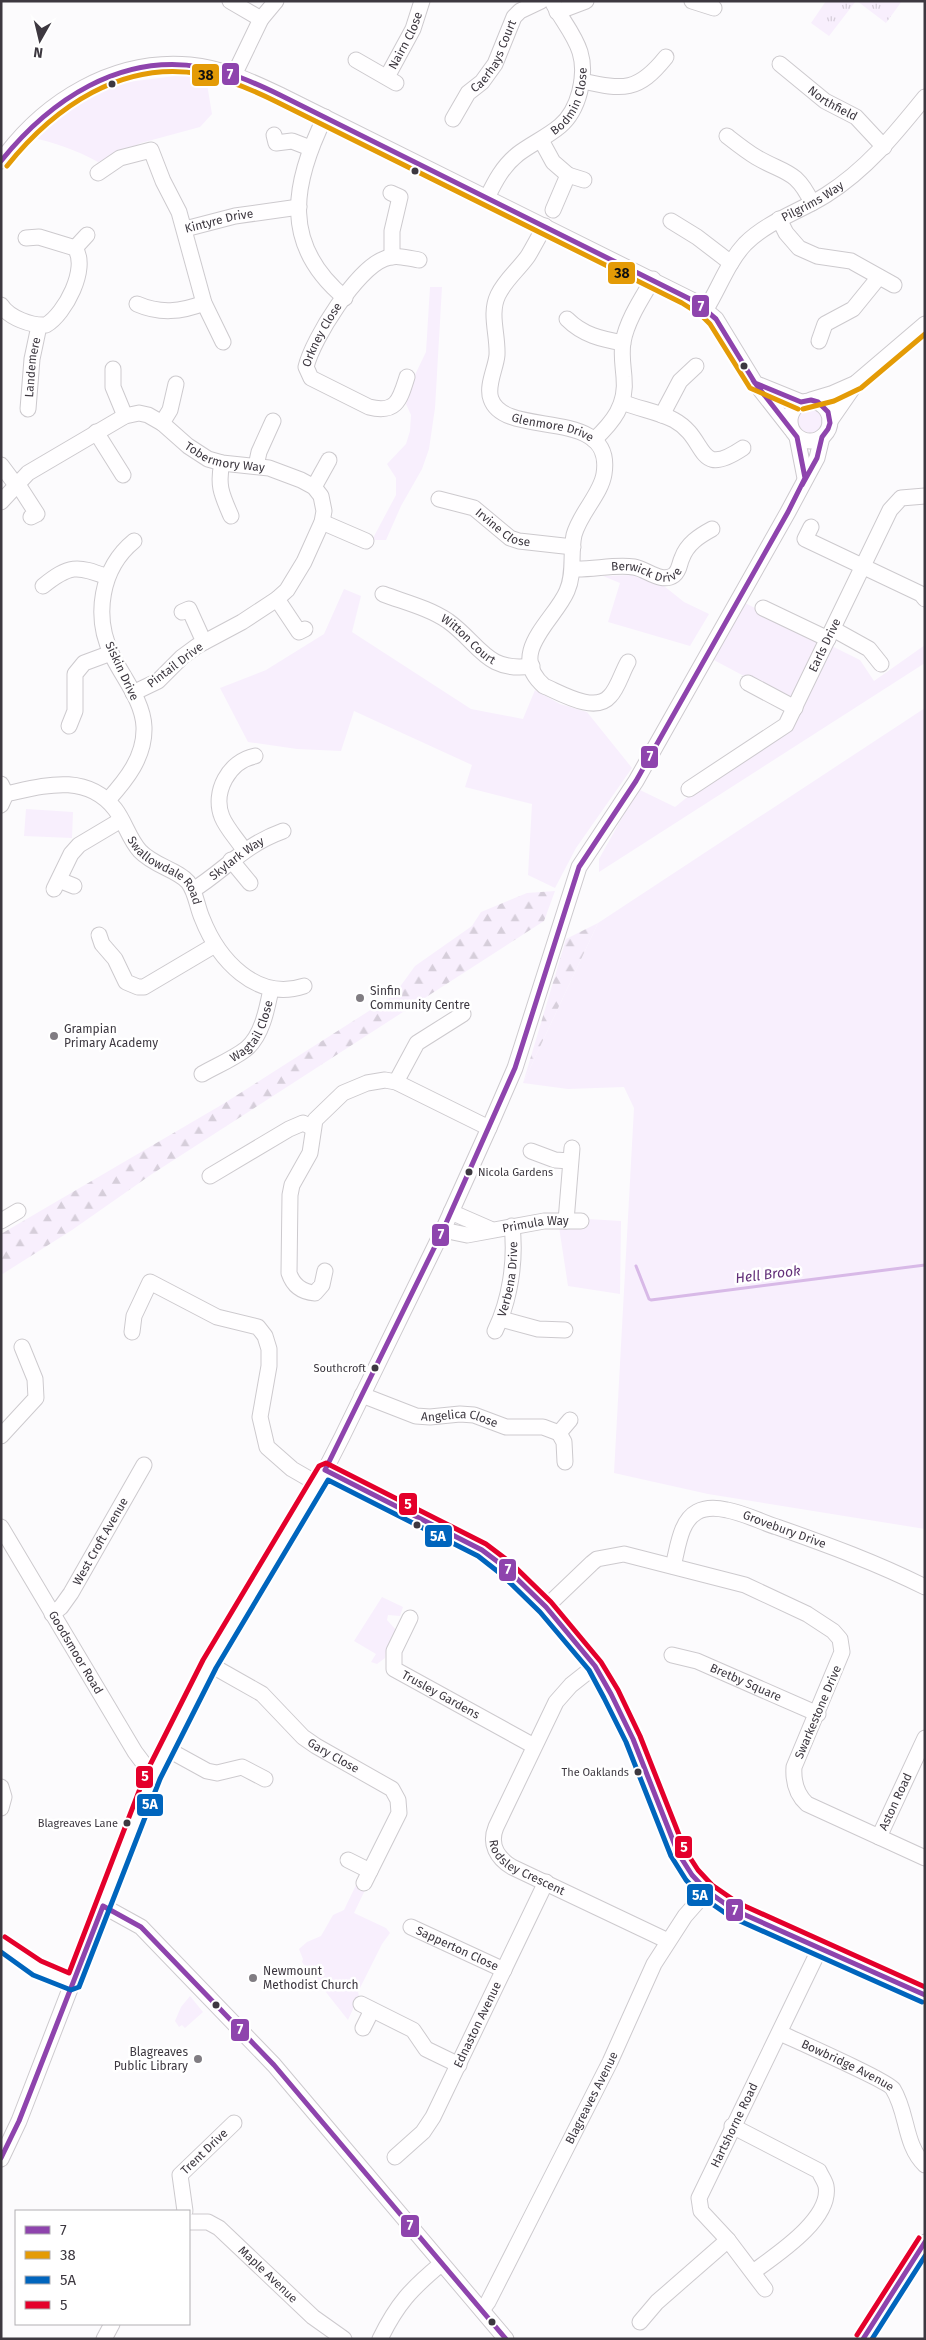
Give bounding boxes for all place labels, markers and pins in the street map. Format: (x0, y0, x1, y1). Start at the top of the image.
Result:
unlabelled marker (107, 79, 117, 89)
unlabelled marker (410, 166, 420, 176)
unlabelled marker (739, 361, 749, 371)
place label: Sinfin Community Centre (370, 984, 470, 1012)
marker: Sinfin Community Centre (354, 992, 366, 1004)
place label: Grampian Primary Academy (64, 1022, 158, 1050)
marker: Grampian Primary Academy (48, 1030, 60, 1042)
place label: Nicola Gardens (478, 1166, 553, 1179)
marker: Nicola Gardens (464, 1167, 474, 1177)
place label: Southcroft (314, 1362, 366, 1375)
marker: Southcroft (370, 1363, 380, 1373)
unlabelled marker (412, 1520, 422, 1530)
place label: The Oaklands (562, 1766, 629, 1779)
marker: The Oaklands (633, 1767, 643, 1777)
place label: Blagreaves Lane (38, 1817, 118, 1830)
marker: Blagreaves Lane (122, 1818, 132, 1828)
place label: Newmount Methodist Church (263, 1964, 359, 1992)
marker: Newmount Methodist Church (247, 1972, 259, 1984)
unlabelled marker (211, 2000, 221, 2010)
place label: Blagreaves Public Library (114, 2045, 188, 2073)
marker: Blagreaves Public Library (192, 2053, 204, 2065)
unlabelled marker (487, 2317, 497, 2327)

